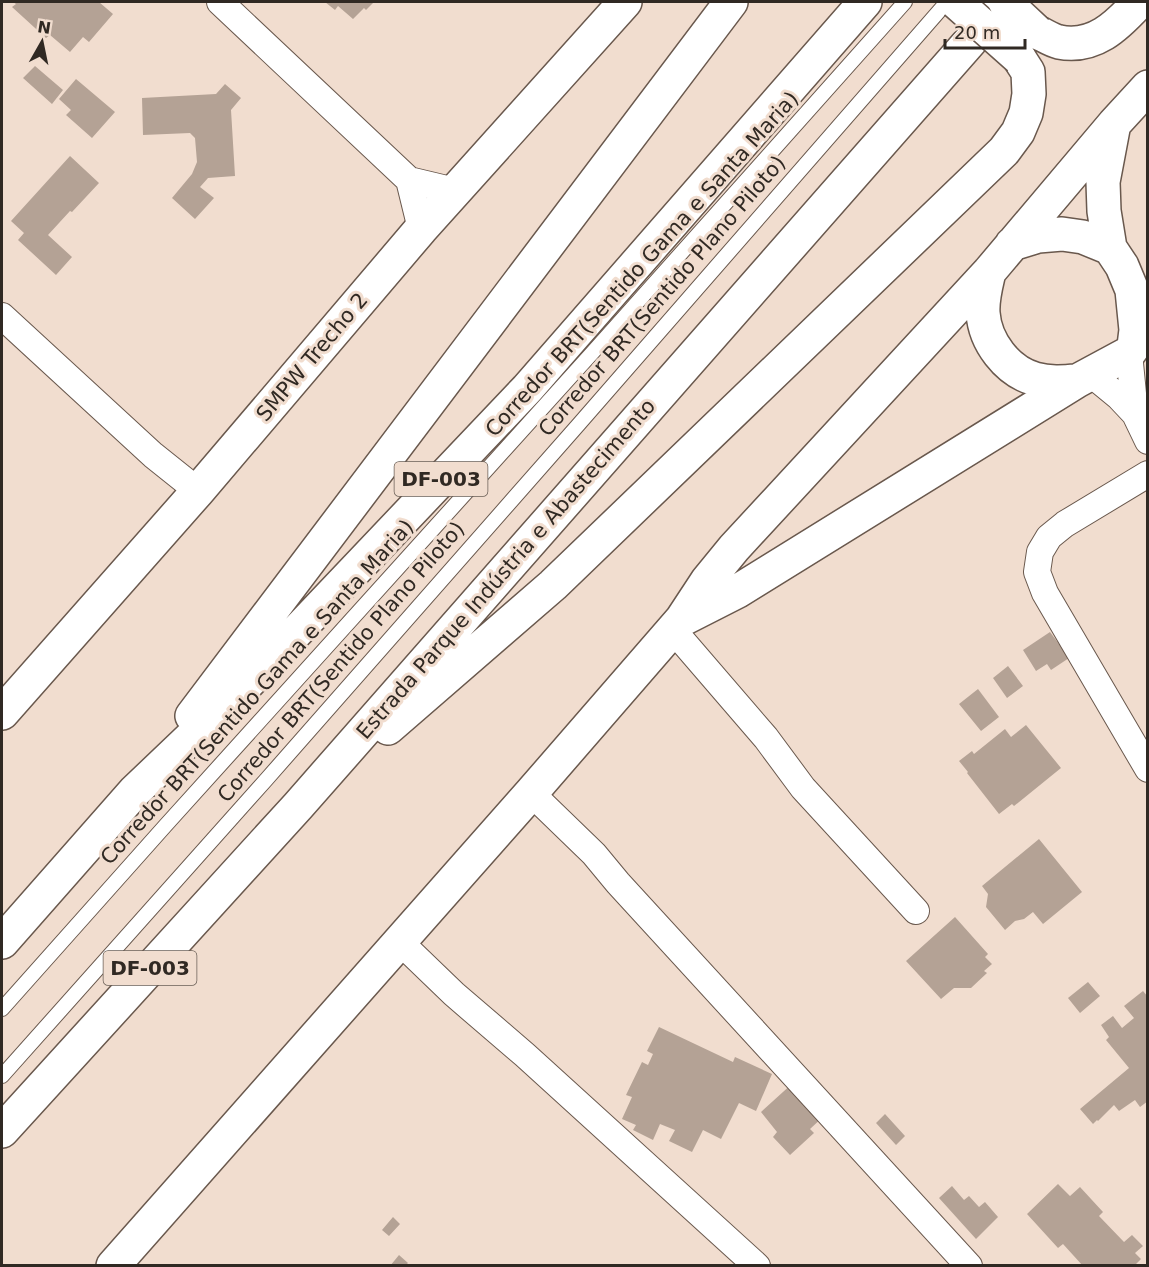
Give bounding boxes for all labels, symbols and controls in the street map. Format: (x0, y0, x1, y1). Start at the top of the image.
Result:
north arrow (12, 12, 72, 72)
scale bar (945, 12, 1024, 50)
text: N (36, 17, 52, 38)
text: 20 m (954, 22, 1000, 43)
street label: Corredor BRT(Sentido Gama e Santa Maria) (481, 87, 803, 441)
street label: Corredor BRT(Sentido Plano Piloto) (534, 151, 790, 441)
street label: SMPW Trecho 2 (251, 288, 373, 426)
street label: Estrada Parque Indústria e Abastecimento (352, 394, 660, 744)
road number: DF-003 (394, 462, 488, 496)
street label: Corredor BRT(Sentido Gama e Santa Maria) (96, 515, 418, 869)
street label: Corredor BRT(Sentido Plano Piloto) (213, 517, 469, 807)
road number: DF-003 (104, 951, 196, 985)

